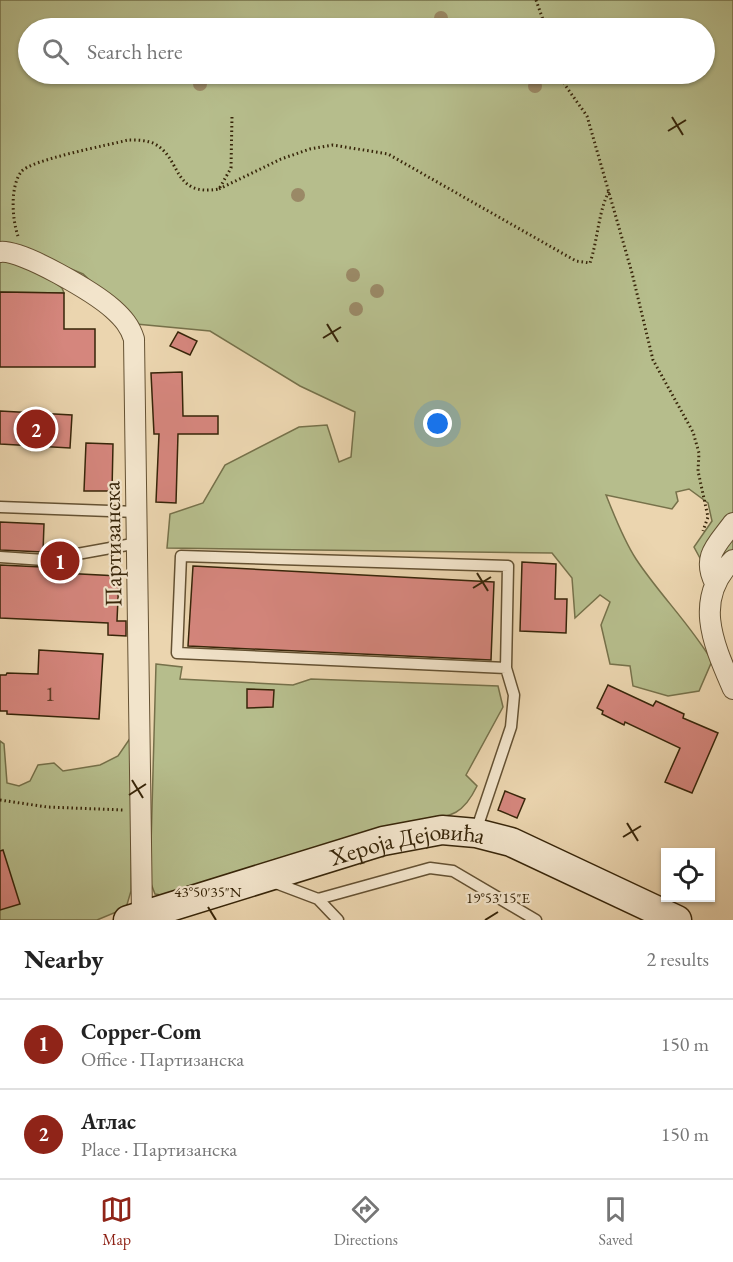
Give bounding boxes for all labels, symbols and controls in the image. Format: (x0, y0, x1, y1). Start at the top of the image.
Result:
search box (18, 18, 715, 84)
icon: search (39, 35, 72, 68)
text: Search here (87, 37, 182, 66)
pin: 2 (16, 406, 56, 452)
your location (423, 409, 452, 438)
street label: Партизанска (95, 480, 129, 607)
pin: 1 (40, 538, 80, 584)
house number: 1 (45, 680, 55, 707)
street label: Хероја Дејовића (324, 814, 489, 873)
map controls (661, 848, 715, 902)
button: locate (661, 848, 715, 902)
text: 43°50'35"N (174, 882, 242, 901)
text: 19°53'15"E (466, 888, 531, 907)
text: Nearby (24, 942, 104, 976)
text: 2 results (646, 946, 709, 972)
text: Copper-Com (81, 1017, 202, 1046)
text: 1 (38, 1031, 49, 1057)
text: 150 m (661, 1031, 709, 1057)
text: Office · Партизанска (81, 1046, 244, 1072)
text: Атлас (81, 1107, 136, 1136)
text: 2 (38, 1121, 49, 1147)
text: 150 m (661, 1121, 709, 1147)
text: Place · Партизанска (81, 1136, 237, 1162)
tab: Map (100, 1193, 133, 1250)
tab: Directions (334, 1193, 398, 1250)
tab: Saved (598, 1193, 633, 1250)

